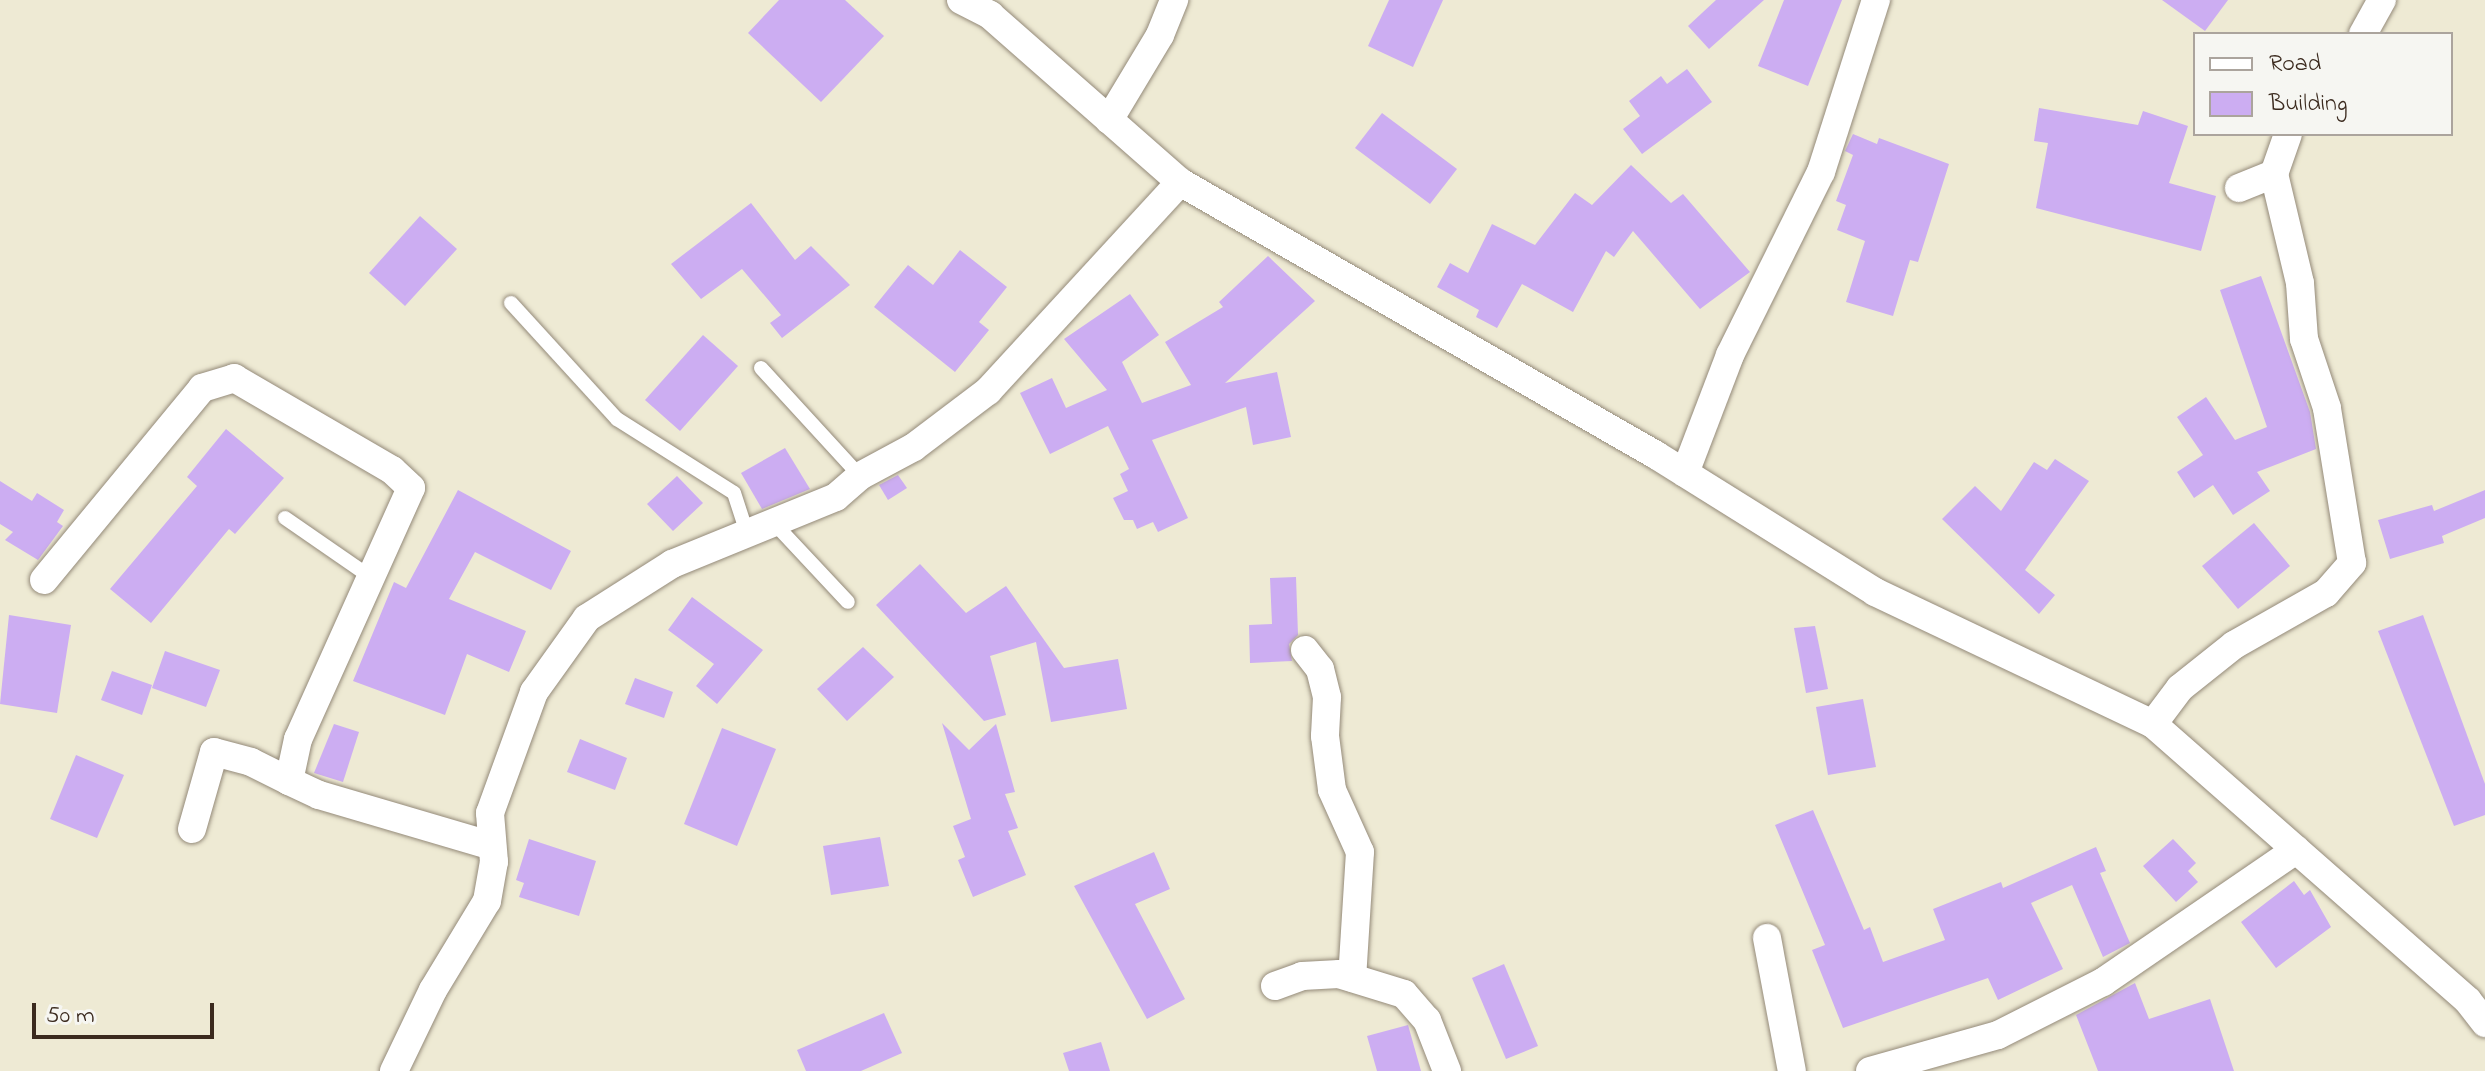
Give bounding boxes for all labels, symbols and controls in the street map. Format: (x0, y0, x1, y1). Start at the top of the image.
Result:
legend (2193, 32, 2453, 136)
text: Road (2269, 47, 2321, 82)
text: Building (2269, 87, 2348, 122)
scale bar (36, 987, 218, 1037)
text: 50 m (46, 999, 95, 1034)

